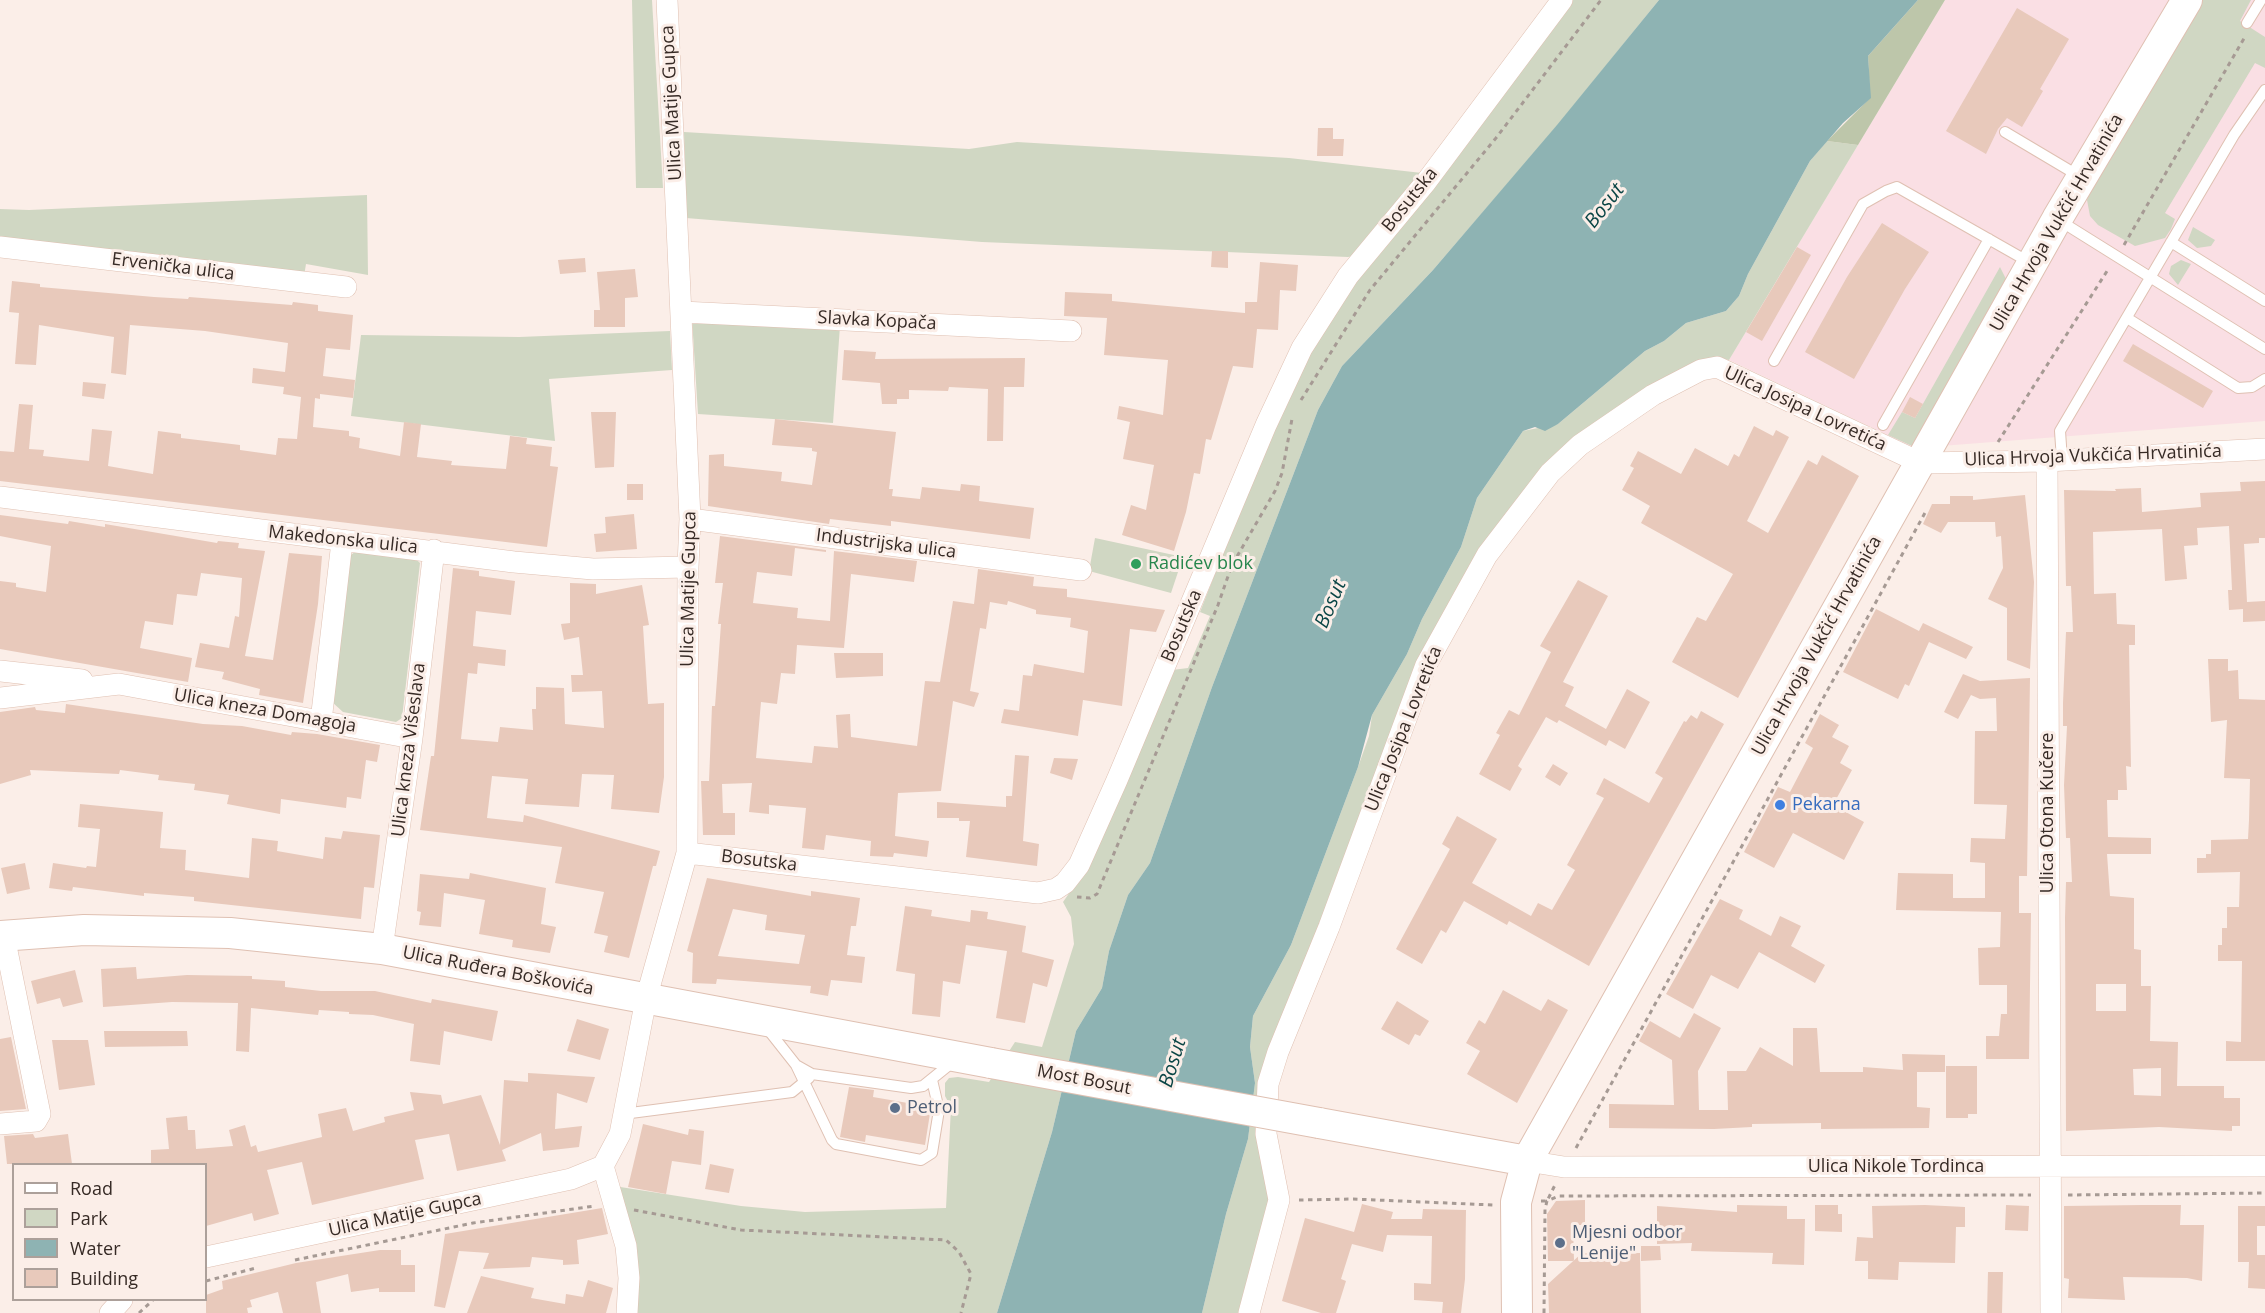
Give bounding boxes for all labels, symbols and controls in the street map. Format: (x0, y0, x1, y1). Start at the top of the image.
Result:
street label: Ulica Matije Gupca (657, 25, 687, 181)
street label: Ulica Hrvoja Vukčić Hrvatinića (1986, 110, 2128, 336)
street label: Bosutska (1378, 163, 1442, 237)
water label: Bosut (1580, 179, 1630, 233)
street label: Ervenička ulica (110, 249, 236, 285)
street label: Slavka Kopača (817, 307, 937, 335)
street label: Ulica Josipa Lovretića (1721, 362, 1889, 456)
street label: Ulica Hrvoja Vukčića Hrvatinića (1964, 441, 2222, 471)
street label: Ulica Matije Gupca (677, 511, 701, 667)
street label: Makedonska ulica (267, 521, 419, 559)
street label: Industrijska ulica (815, 525, 957, 563)
street label: Ulica Hrvoja Vukčić Hrvatinića (1748, 532, 1886, 760)
place label: Radićev blok (1148, 553, 1253, 575)
marker: Radićev blok (1129, 557, 1143, 571)
water label: Bosut (1310, 576, 1352, 632)
street label: Bosutska (1157, 587, 1207, 665)
street label: Ulica Josipa Lovretića (1361, 643, 1447, 815)
street label: Ulica kneza Višeslava (388, 662, 430, 838)
street label: Ulica kneza Domagoja (172, 684, 358, 738)
street label: Ulica Otona Kučere (2037, 733, 2059, 893)
place label: Pekarna (1792, 794, 1861, 816)
marker: Pekarna (1773, 798, 1787, 812)
street label: Bosutska (720, 846, 798, 876)
street label: Ulica Ruđera Boškovića (401, 942, 595, 1000)
water label: Bosut (1154, 1036, 1192, 1090)
street label: Most Bosut (1035, 1060, 1133, 1100)
place label: Petrol (907, 1097, 957, 1119)
marker: Petrol (888, 1101, 902, 1115)
street label: Ulica Nikole Tordinca (1808, 1156, 1984, 1178)
legend (12, 1163, 207, 1301)
text: Road (70, 1176, 113, 1200)
street label: Ulica Matije Gupca (327, 1188, 483, 1242)
text: Park (70, 1206, 108, 1230)
place label: Mjesni odbor "Lenije" (1572, 1222, 1683, 1264)
text: Water (70, 1236, 121, 1260)
marker: Mjesni odbor "Lenije" (1553, 1236, 1567, 1250)
text: Building (70, 1266, 138, 1290)

